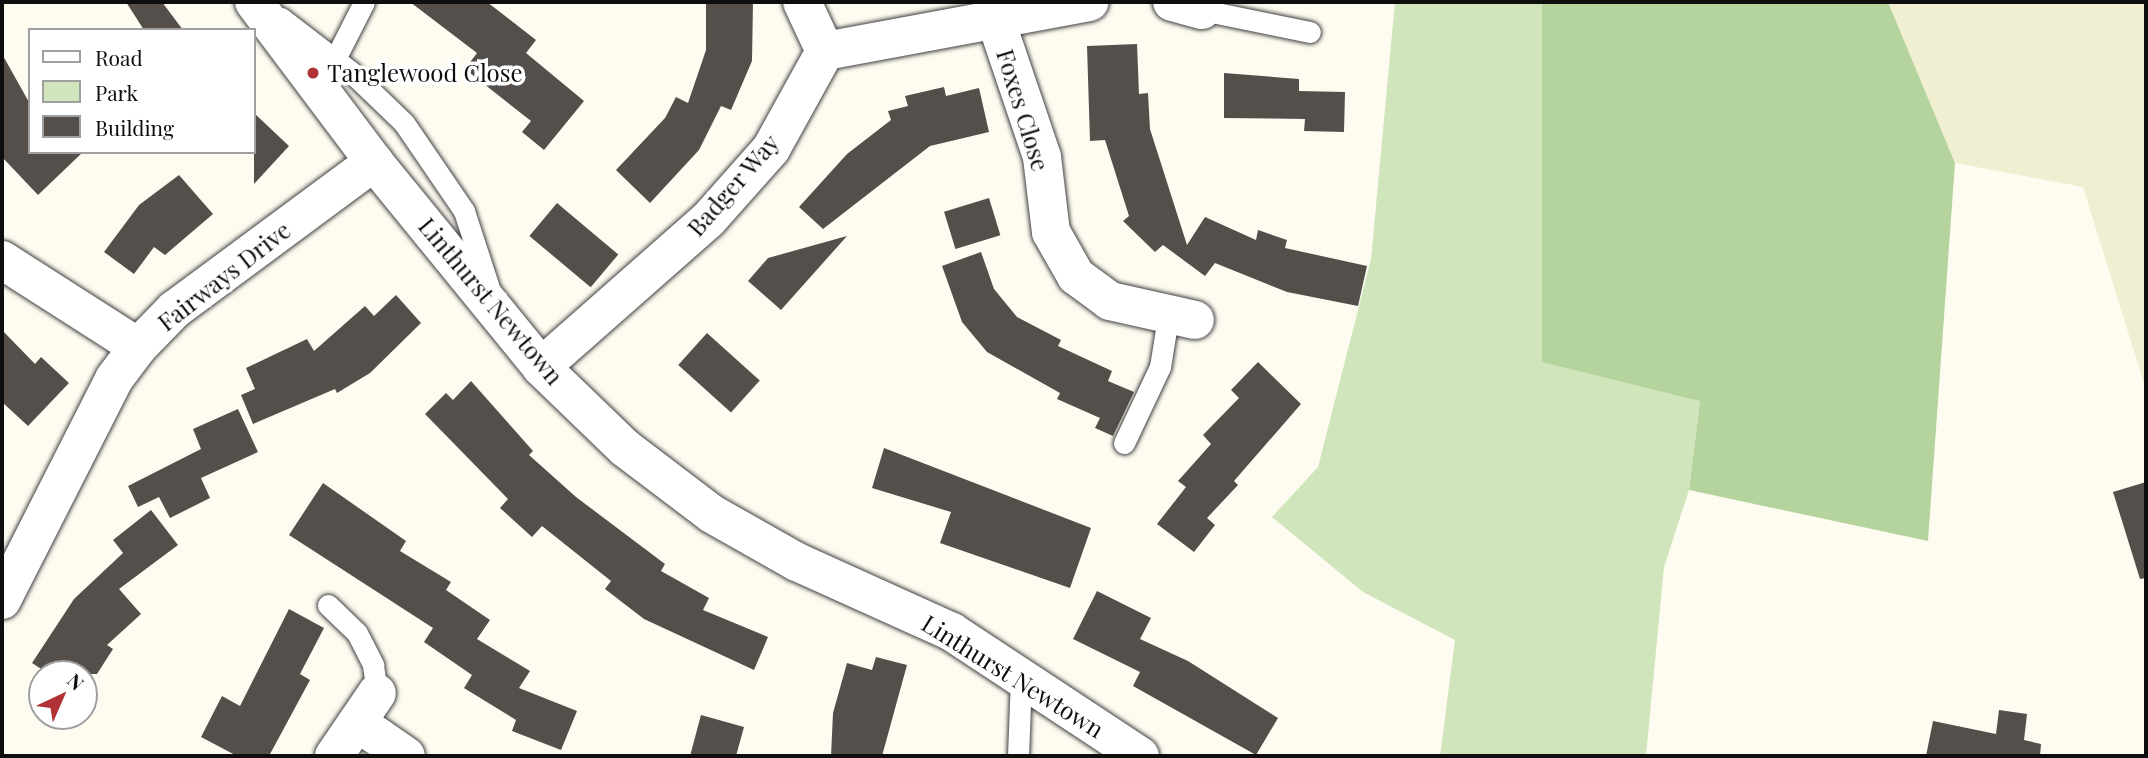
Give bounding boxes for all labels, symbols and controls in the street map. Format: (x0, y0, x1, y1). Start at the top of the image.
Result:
legend (28, 28, 256, 154)
text: Road (95, 43, 143, 71)
street label: Foxes Close (991, 46, 1055, 174)
place label: Tanglewood Close (327, 59, 523, 87)
marker: Tanglewood Close (305, 65, 321, 81)
text: Park (95, 78, 138, 106)
text: Building (95, 113, 174, 141)
street label: Badger Way (681, 128, 785, 242)
street label: Linthurst Newtown (413, 212, 569, 390)
street label: Fairways Drive (152, 215, 296, 337)
street label: Linthurst Newtown (917, 608, 1109, 744)
north arrow (28, 660, 98, 730)
text: N (62, 667, 90, 695)

